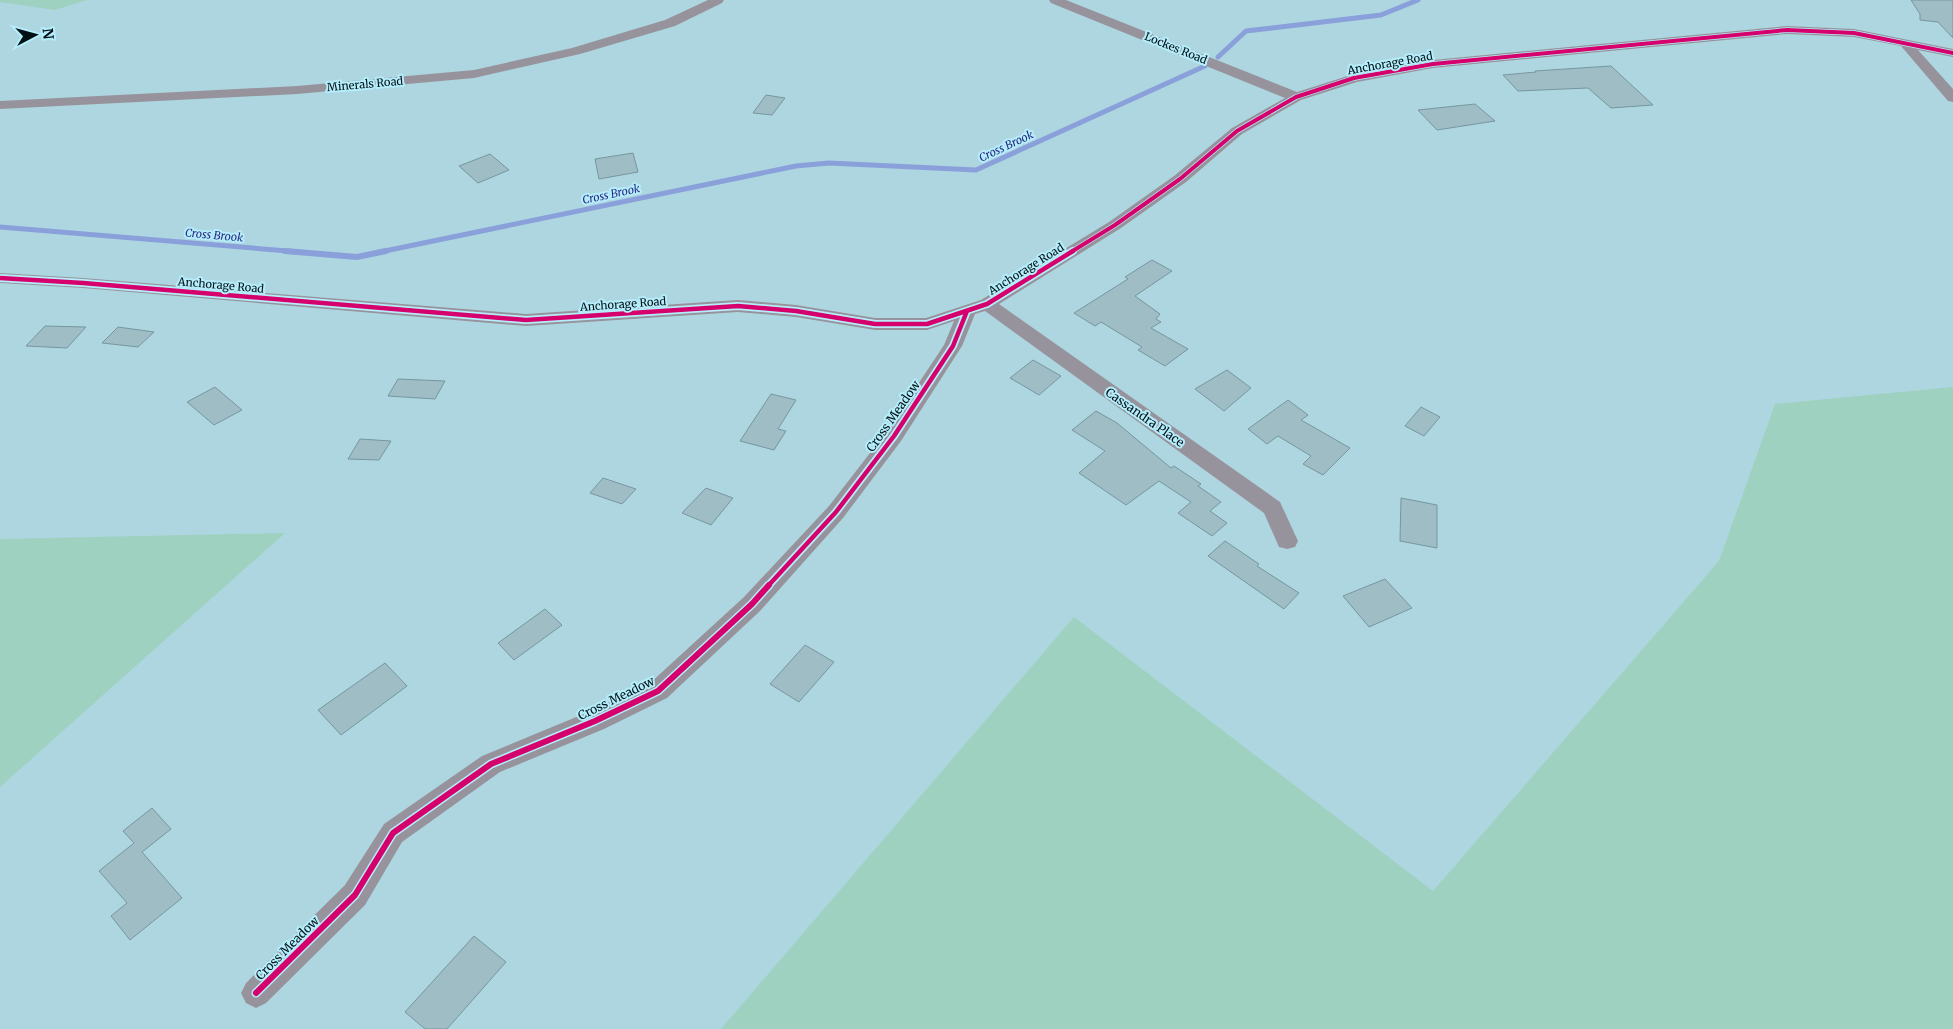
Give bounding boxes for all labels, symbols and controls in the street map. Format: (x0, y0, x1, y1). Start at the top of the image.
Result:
north arrow (10, 10, 60, 60)
text: N (38, 27, 57, 40)
street label: Lockes Road (1143, 29, 1210, 67)
street label: Anchorage Road (1345, 49, 1434, 78)
street label: Minerals Road (326, 74, 404, 94)
water label: Cross Brook (977, 127, 1035, 165)
water label: Cross Brook (581, 181, 641, 207)
water label: Cross Brook (184, 225, 244, 245)
street label: Anchorage Road (985, 240, 1067, 298)
street label: Anchorage Road (176, 274, 265, 296)
street label: Anchorage Road (578, 294, 667, 314)
street label: Cross Meadow (863, 377, 924, 454)
street label: Cassandra Place (1103, 384, 1187, 450)
street label: Cross Meadow (575, 673, 658, 723)
street label: Cross Meadow (252, 913, 322, 983)

